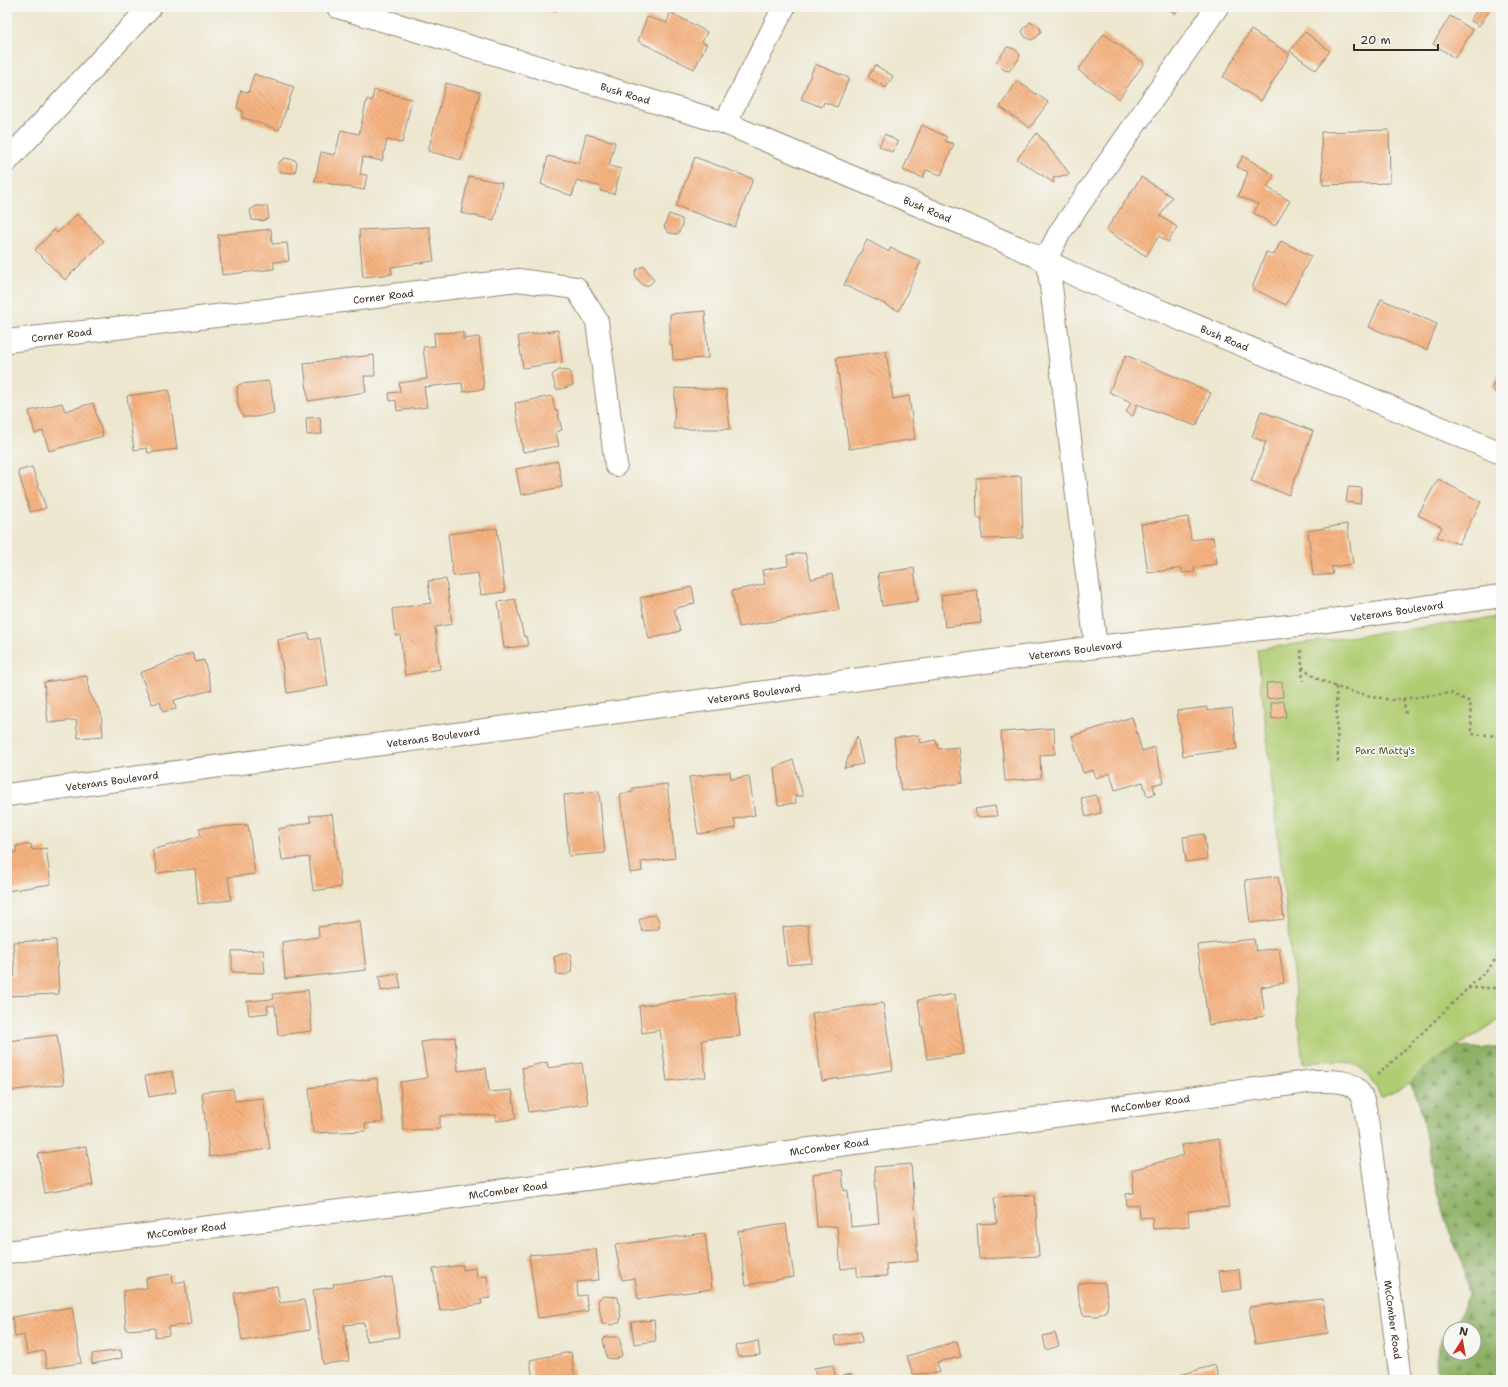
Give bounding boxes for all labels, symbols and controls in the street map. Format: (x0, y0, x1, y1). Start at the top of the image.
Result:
scale bar (1354, 26, 1438, 52)
text: 20 m (1360, 32, 1391, 48)
street label: Bush Road (599, 80, 652, 107)
street label: Bush Road (901, 193, 954, 226)
street label: Corner Road (352, 286, 415, 307)
street label: Bush Road (1198, 322, 1251, 354)
street label: Corner Road (31, 325, 93, 345)
street label: Veterans Boulevard (1349, 598, 1445, 624)
street label: Veterans Boulevard (1028, 638, 1123, 663)
street label: Veterans Boulevard (707, 681, 802, 707)
street label: Veterans Boulevard (386, 725, 481, 750)
park label: Parc Matty's (1355, 744, 1415, 757)
street label: Veterans Boulevard (65, 768, 160, 794)
street label: McComber Road (1110, 1092, 1191, 1115)
street label: McComber Road (789, 1135, 870, 1159)
street label: McComber Road (468, 1178, 549, 1202)
street label: McComber Road (146, 1219, 228, 1242)
street label: McComber Road (1381, 1279, 1404, 1361)
north arrow (1442, 1321, 1482, 1361)
text: N (1458, 1323, 1470, 1340)

